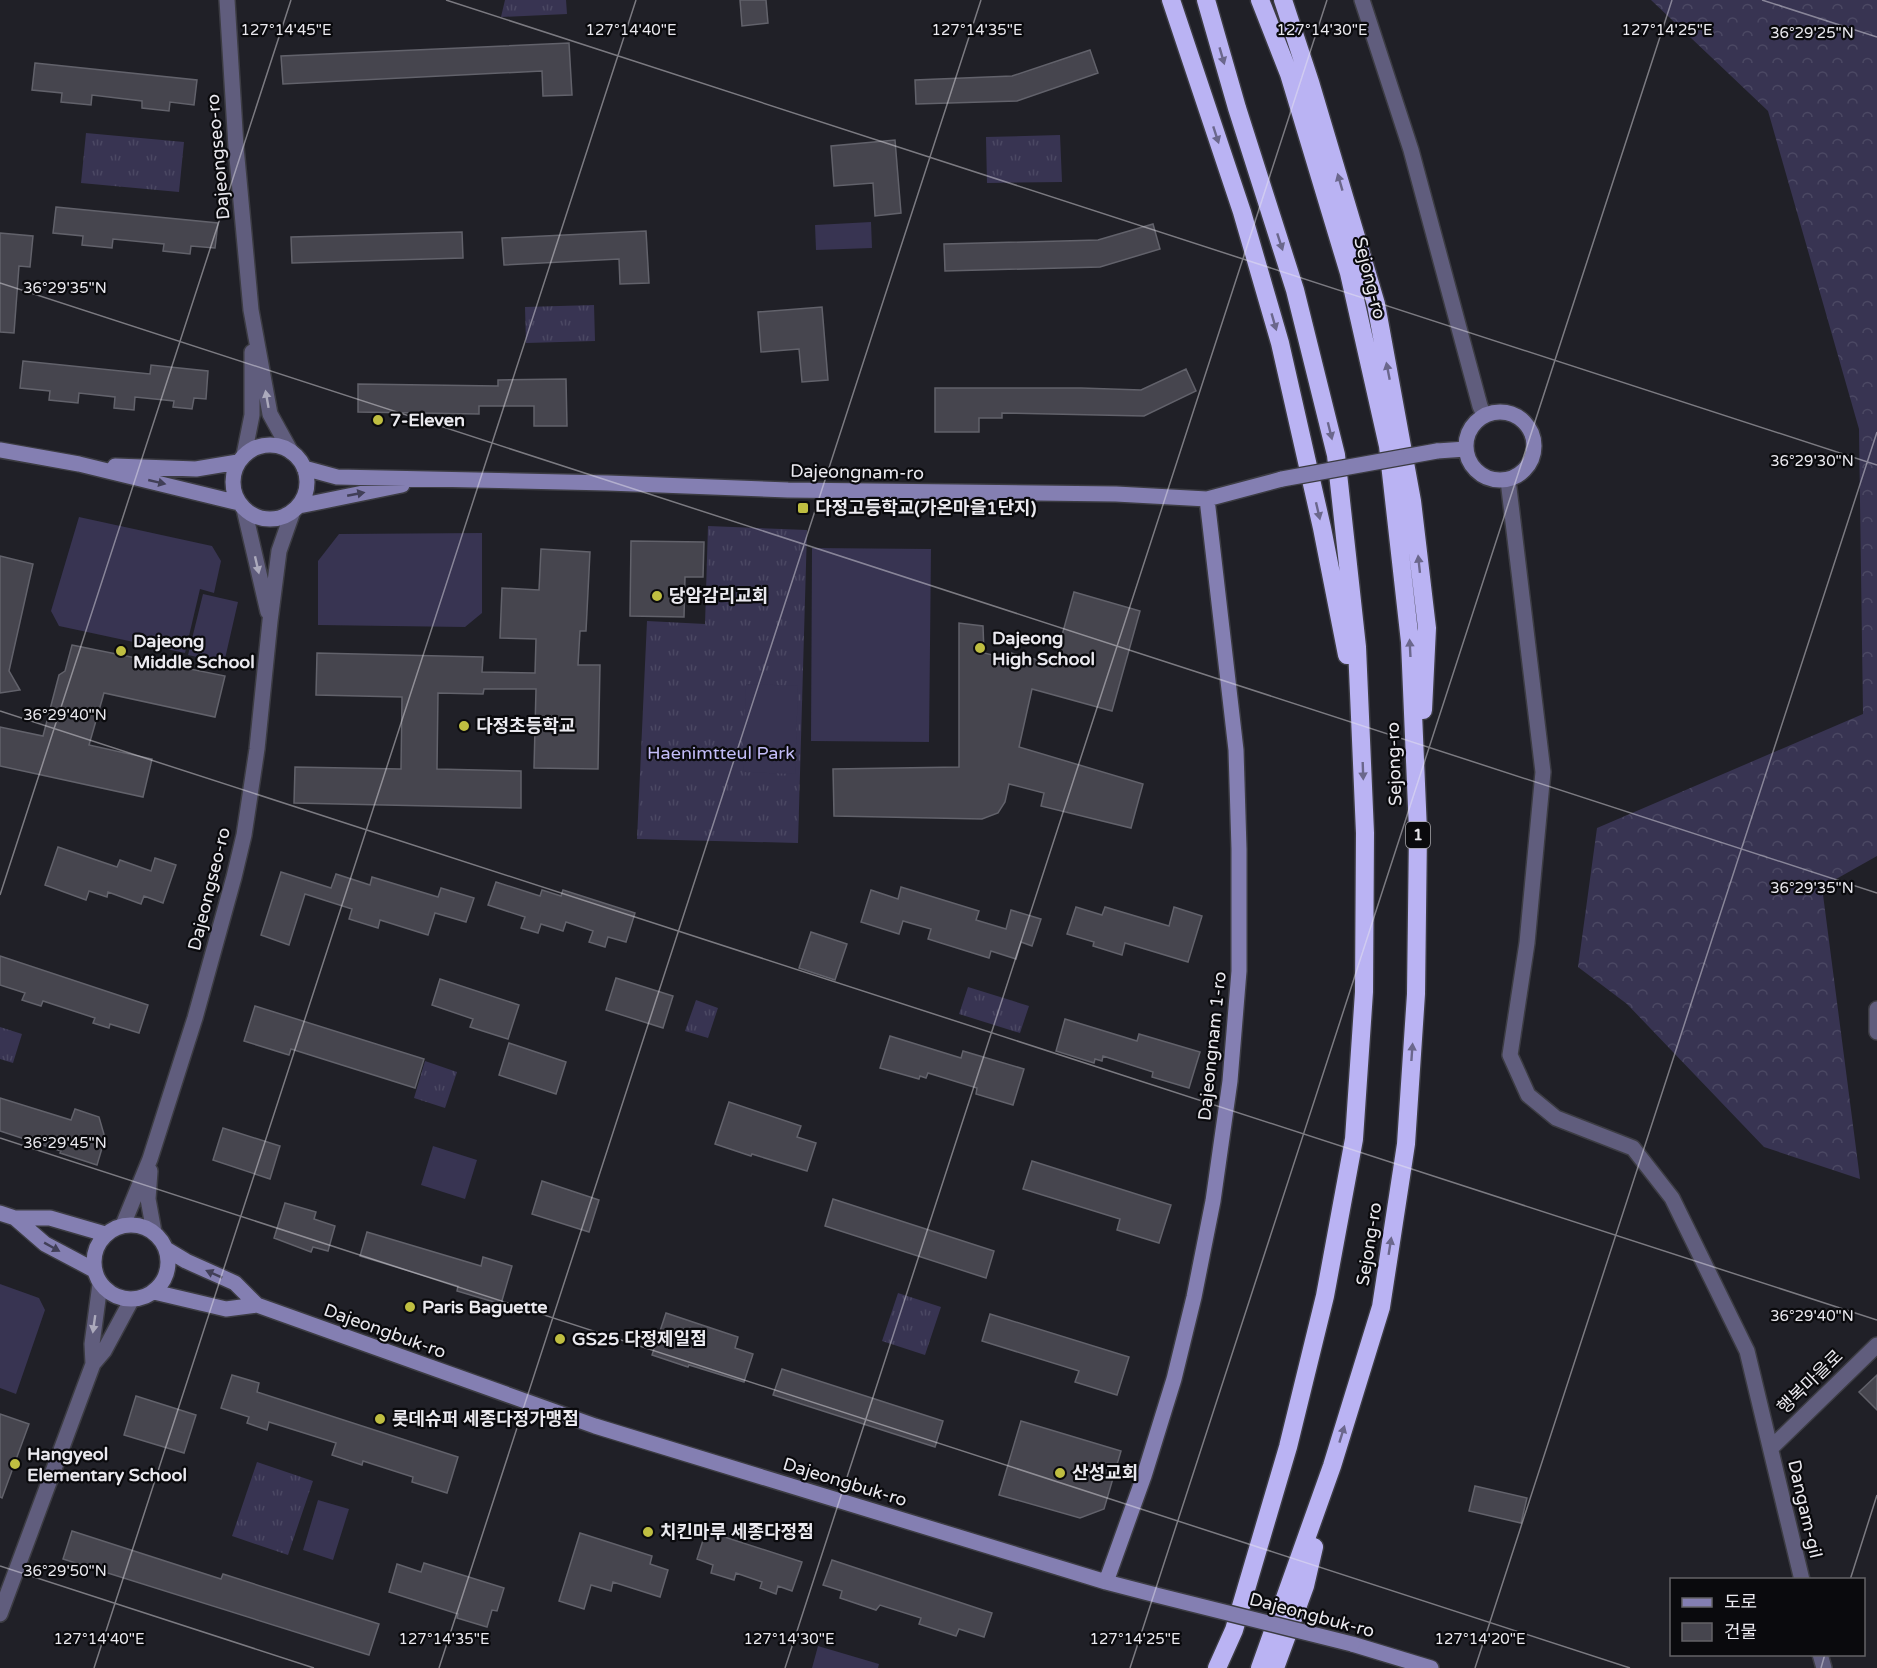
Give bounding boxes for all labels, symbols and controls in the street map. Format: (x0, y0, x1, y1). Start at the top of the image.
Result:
text: 127°14'45"E (241, 21, 331, 39)
text: 127°14'40"E (586, 21, 676, 39)
text: 127°14'35"E (932, 21, 1022, 39)
text: 127°14'30"E (1277, 21, 1367, 39)
text: 127°14'25"E (1622, 21, 1712, 39)
text: 36°29'25"N (1770, 24, 1854, 42)
one-way arrow (1218, 47, 1227, 65)
street label: Dajeongseo-ro (202, 93, 234, 221)
one-way arrow (1212, 126, 1222, 144)
one-way arrow (1335, 173, 1344, 191)
one-way arrow (1276, 233, 1285, 251)
street label: Sejong-ro (1349, 235, 1391, 321)
text: 36°29'35"N (23, 279, 107, 297)
one-way arrow (1270, 313, 1279, 331)
one-way arrow (1383, 361, 1392, 380)
one-way arrow (263, 389, 272, 408)
place label: 7-Eleven (390, 409, 465, 431)
marker: 7-Eleven (371, 413, 385, 427)
one-way arrow (1325, 422, 1335, 440)
text: 36°29'30"N (1770, 452, 1854, 470)
street label: Dajeongnam-ro (790, 460, 924, 484)
one-way arrow (147, 478, 166, 488)
one-way arrow (347, 489, 366, 498)
place label: 다정고등학교(가온마을1단지) (815, 497, 1037, 519)
marker: 다정고등학교(가온마을1단지) (796, 501, 810, 515)
one-way arrow (1314, 502, 1323, 521)
one-way arrow (1414, 554, 1424, 573)
one-way arrow (252, 555, 262, 574)
place label: 당암감리교회 (669, 585, 768, 607)
marker: 당암감리교회 (650, 589, 664, 603)
place label: Dajeong High School (992, 627, 1095, 670)
place label: Dajeong Middle School (133, 630, 255, 673)
one-way arrow (1405, 638, 1414, 657)
marker: Dajeong High School (973, 641, 987, 655)
marker: Dajeong Middle School (114, 644, 128, 658)
text: 36°29'40"N (23, 706, 107, 724)
place label: 다정초등학교 (476, 715, 575, 737)
marker: 다정초등학교 (457, 719, 471, 733)
street label: Sejong-ro (1382, 722, 1406, 806)
park label: Haenimtteul Park (647, 742, 795, 764)
one-way arrow (1358, 761, 1367, 780)
road number: 1 (1406, 822, 1430, 848)
street label: Dajeongseo-ro (183, 825, 235, 953)
text: 36°29'35"N (1770, 879, 1854, 897)
street label: Dajeongnam 1-ro (1193, 970, 1231, 1122)
one-way arrow (1407, 1043, 1417, 1062)
text: 36°29'45"N (23, 1134, 107, 1152)
street label: Sejong-ro (1352, 1201, 1386, 1287)
one-way arrow (1386, 1236, 1395, 1255)
one-way arrow (44, 1242, 60, 1253)
one-way arrow (205, 1268, 223, 1278)
place label: Paris Baguette (422, 1296, 547, 1318)
street label: Dajeongbuk-ro (321, 1299, 449, 1363)
marker: Paris Baguette (403, 1300, 417, 1314)
text: 36°29'40"N (1770, 1307, 1854, 1325)
one-way arrow (90, 1314, 99, 1333)
place label: GS25 다정제일점 (572, 1328, 707, 1350)
marker: GS25 다정제일점 (553, 1332, 567, 1346)
street label: 행복마을로 (1773, 1345, 1847, 1419)
place label: 롯데슈퍼 세종다정가맹점 (392, 1408, 579, 1430)
marker: 롯데슈퍼 세종다정가맹점 (373, 1412, 387, 1426)
one-way arrow (1338, 1425, 1347, 1443)
place label: Hangyeol Elementary School (27, 1443, 187, 1486)
street label: Dajeongbuk-ro (780, 1453, 910, 1511)
marker: Hangyeol Elementary School (8, 1457, 22, 1471)
street label: Dangam-gil (1783, 1458, 1827, 1560)
place label: 산성교회 (1072, 1462, 1138, 1484)
marker: 산성교회 (1053, 1466, 1067, 1480)
place label: 치킨마루 세종다정점 (660, 1521, 814, 1543)
marker: 치킨마루 세종다정점 (641, 1525, 655, 1539)
text: 36°29'50"N (23, 1562, 107, 1580)
legend (1670, 1578, 1865, 1656)
street label: Dajeongbuk-ro (1247, 1588, 1377, 1642)
text: 도로 (1724, 1591, 1757, 1613)
text: 건물 (1724, 1621, 1757, 1643)
text: 127°14'40"E (54, 1630, 144, 1648)
text: 127°14'35"E (399, 1630, 489, 1648)
text: 127°14'30"E (744, 1630, 834, 1648)
text: 127°14'25"E (1090, 1630, 1180, 1648)
text: 127°14'20"E (1435, 1630, 1525, 1648)

